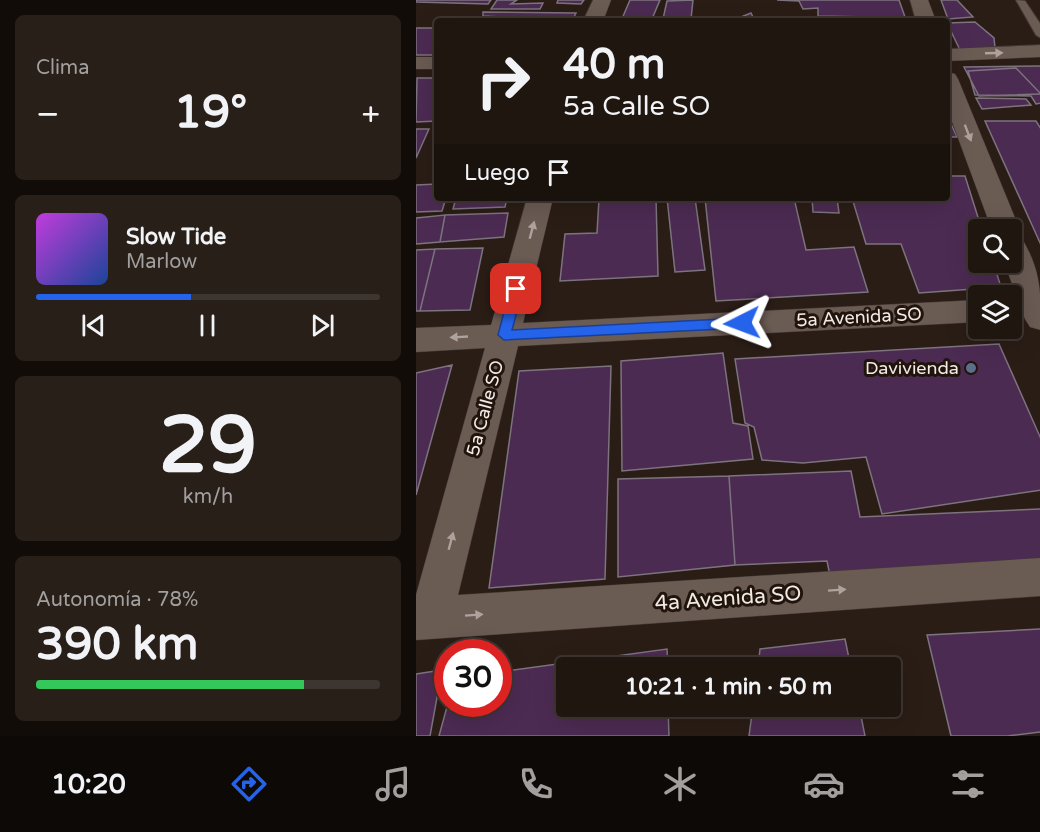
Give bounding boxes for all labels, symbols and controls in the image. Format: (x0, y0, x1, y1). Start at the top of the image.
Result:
text: 40 m (563, 39, 665, 90)
icon: right (464, 42, 542, 120)
one-way arrow (984, 48, 1003, 57)
text: Clima (36, 56, 89, 80)
text: 19° (174, 86, 247, 140)
text: 5a Calle SO (563, 90, 710, 123)
text: − (36, 95, 60, 134)
text: + (361, 95, 380, 134)
one-way arrow (963, 125, 973, 143)
icon: arrive (542, 156, 575, 189)
text: Luego (464, 160, 530, 186)
map controls (968, 219, 1022, 339)
button: search (968, 219, 1022, 273)
one-way arrow (528, 221, 537, 239)
text: Slow Tide (126, 224, 226, 250)
text: Marlow (126, 250, 197, 274)
pin (490, 263, 541, 314)
icon: arrive (499, 272, 532, 305)
button: layers (968, 285, 1022, 339)
position arrow (710, 291, 774, 355)
street label: 5a Avenida SO (796, 303, 922, 331)
icon: previous (77, 309, 110, 342)
icon: pause (191, 309, 224, 342)
icon: next (306, 309, 339, 342)
one-way arrow (449, 333, 468, 342)
place label: Davivienda (865, 357, 959, 379)
street label: 5a Calle SO (462, 358, 508, 458)
marker: Davivienda (964, 361, 978, 375)
text: 29 (159, 399, 257, 493)
text: km/h (183, 485, 233, 509)
one-way arrow (446, 531, 456, 550)
street label: 4a Avenida SO (654, 581, 802, 616)
one-way arrow (827, 586, 846, 595)
text: Autonomía · 78% (36, 588, 198, 612)
one-way arrow (465, 610, 484, 619)
text: 390 km (36, 618, 198, 672)
speed limit sign: 30 (434, 639, 512, 717)
text: 10:21 · 1 min · 50 m (625, 674, 832, 700)
icon: directions (228, 763, 270, 805)
icon: music (372, 763, 414, 805)
icon: phone (515, 763, 557, 805)
icon: climate (659, 763, 701, 805)
icon: car (803, 763, 845, 805)
icon: filters (947, 763, 989, 805)
text: 10:20 (51, 768, 126, 801)

